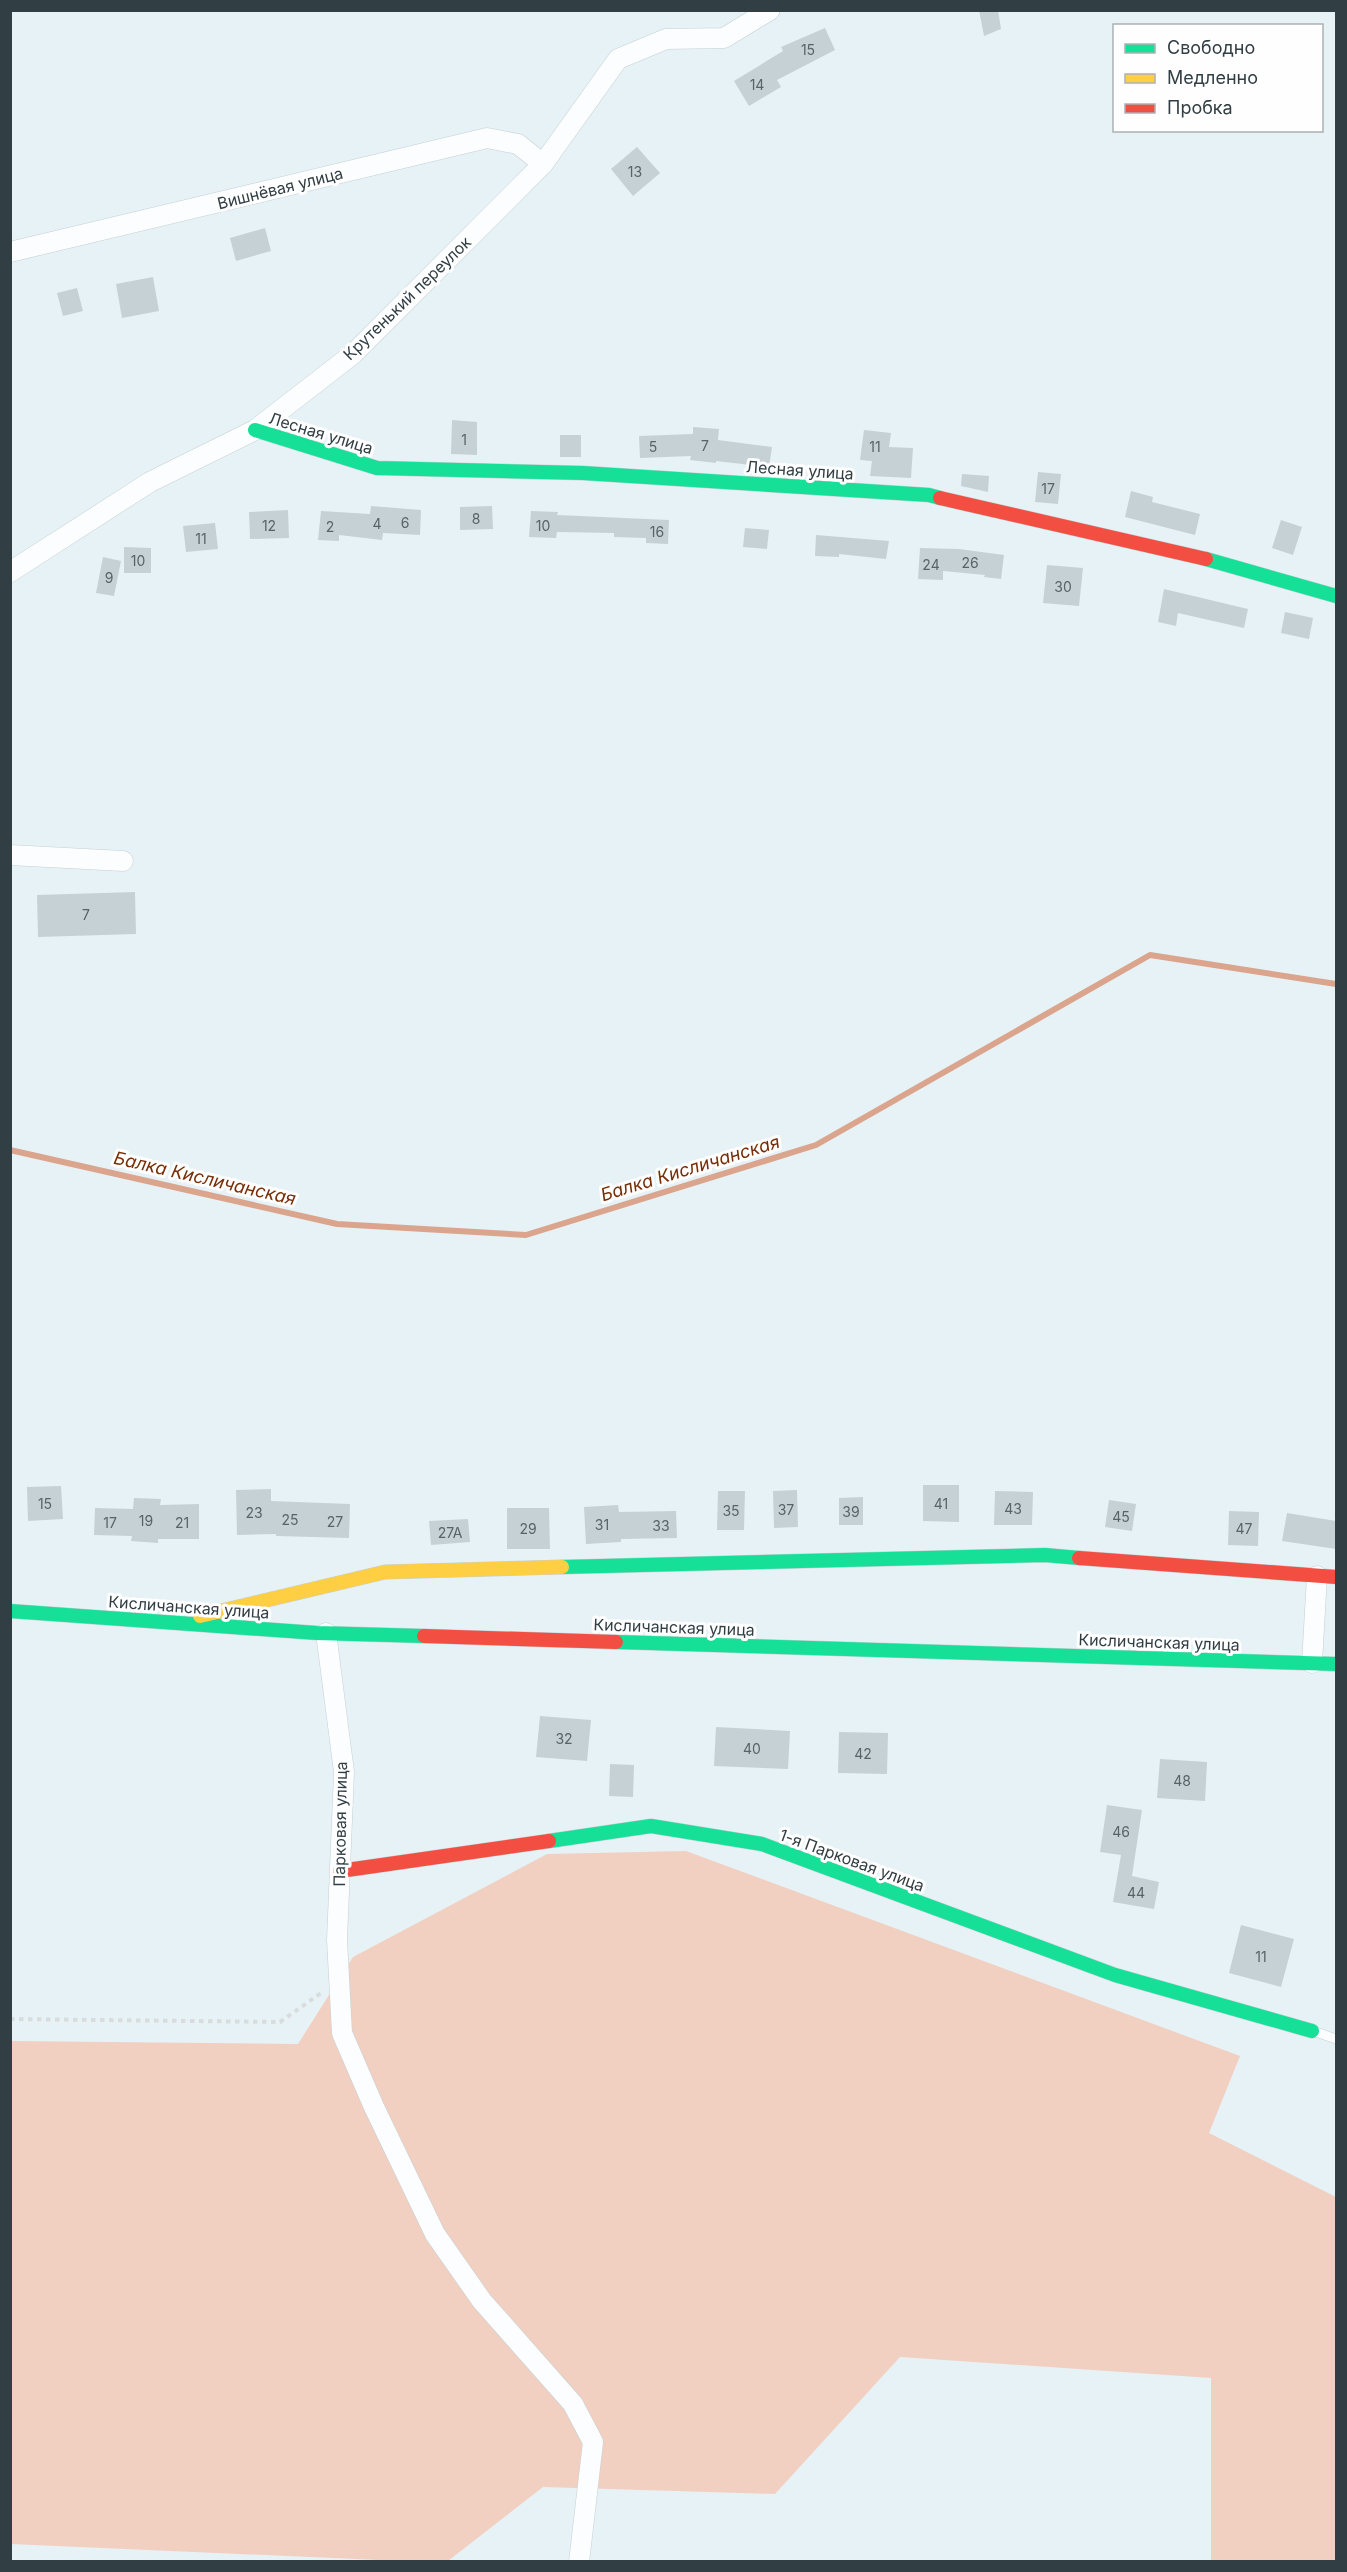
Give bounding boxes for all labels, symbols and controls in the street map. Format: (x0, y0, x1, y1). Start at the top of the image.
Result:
legend (1113, 24, 1323, 132)
text: Свободно (1167, 37, 1255, 58)
house number: 15 (801, 41, 815, 58)
text: Медленно (1167, 67, 1258, 88)
house number: 14 (750, 76, 764, 93)
text: Пробка (1167, 97, 1233, 118)
street label: Вишнёвая улица (215, 163, 345, 213)
house number: 13 (628, 163, 642, 180)
street label: Крутенький переулок (339, 232, 475, 364)
street label: Лесная улица (267, 408, 375, 458)
house number: 1 (461, 431, 467, 448)
house number: 7 (701, 437, 709, 454)
house number: 5 (649, 438, 657, 455)
house number: 11 (869, 438, 881, 455)
street label: Лесная улица (746, 456, 854, 484)
house number: 17 (1041, 480, 1055, 497)
house number: 8 (472, 510, 480, 527)
house number: 6 (401, 514, 409, 531)
house number: 4 (372, 515, 382, 532)
house number: 12 (262, 517, 276, 534)
house number: 10 (536, 517, 550, 534)
house number: 2 (326, 518, 334, 535)
house number: 16 (650, 523, 664, 540)
house number: 11 (195, 530, 207, 547)
house number: 10 (131, 552, 145, 569)
house number: 26 (961, 554, 979, 571)
house number: 24 (922, 556, 940, 573)
house number: 9 (105, 569, 113, 586)
house number: 30 (1054, 578, 1072, 595)
house number: 7 (82, 906, 90, 923)
water label: Балка Кисличанская (598, 1131, 782, 1205)
water label: Балка Кисличанская (112, 1147, 298, 1209)
house number: 15 (38, 1495, 52, 1512)
house number: 41 (934, 1495, 948, 1512)
house number: 43 (1004, 1500, 1022, 1517)
house number: 37 (778, 1501, 794, 1518)
house number: 35 (722, 1502, 740, 1519)
house number: 39 (842, 1503, 860, 1520)
house number: 23 (245, 1504, 263, 1521)
house number: 45 (1112, 1508, 1130, 1525)
house number: 25 (281, 1511, 299, 1528)
house number: 19 (139, 1512, 153, 1529)
house number: 27 (327, 1513, 343, 1530)
house number: 17 (103, 1514, 117, 1531)
house number: 21 (175, 1514, 189, 1531)
house number: 31 (595, 1516, 609, 1533)
house number: 33 (652, 1517, 670, 1534)
house number: 29 (519, 1520, 537, 1537)
house number: 47 (1236, 1520, 1253, 1537)
house number: 27А (438, 1524, 463, 1541)
street label: Кисличанская улица (108, 1591, 270, 1623)
street label: Кисличанская улица (593, 1614, 755, 1640)
street label: Кисличанская улица (1078, 1629, 1240, 1655)
house number: 32 (555, 1730, 573, 1747)
house number: 40 (743, 1740, 761, 1757)
house number: 42 (854, 1745, 872, 1762)
street label: Парковая улица (329, 1761, 351, 1887)
house number: 48 (1173, 1772, 1191, 1789)
house number: 46 (1112, 1823, 1130, 1840)
street label: 1-я Парковая улица (777, 1824, 927, 1896)
house number: 44 (1127, 1884, 1145, 1901)
house number: 11 (1255, 1948, 1267, 1965)

